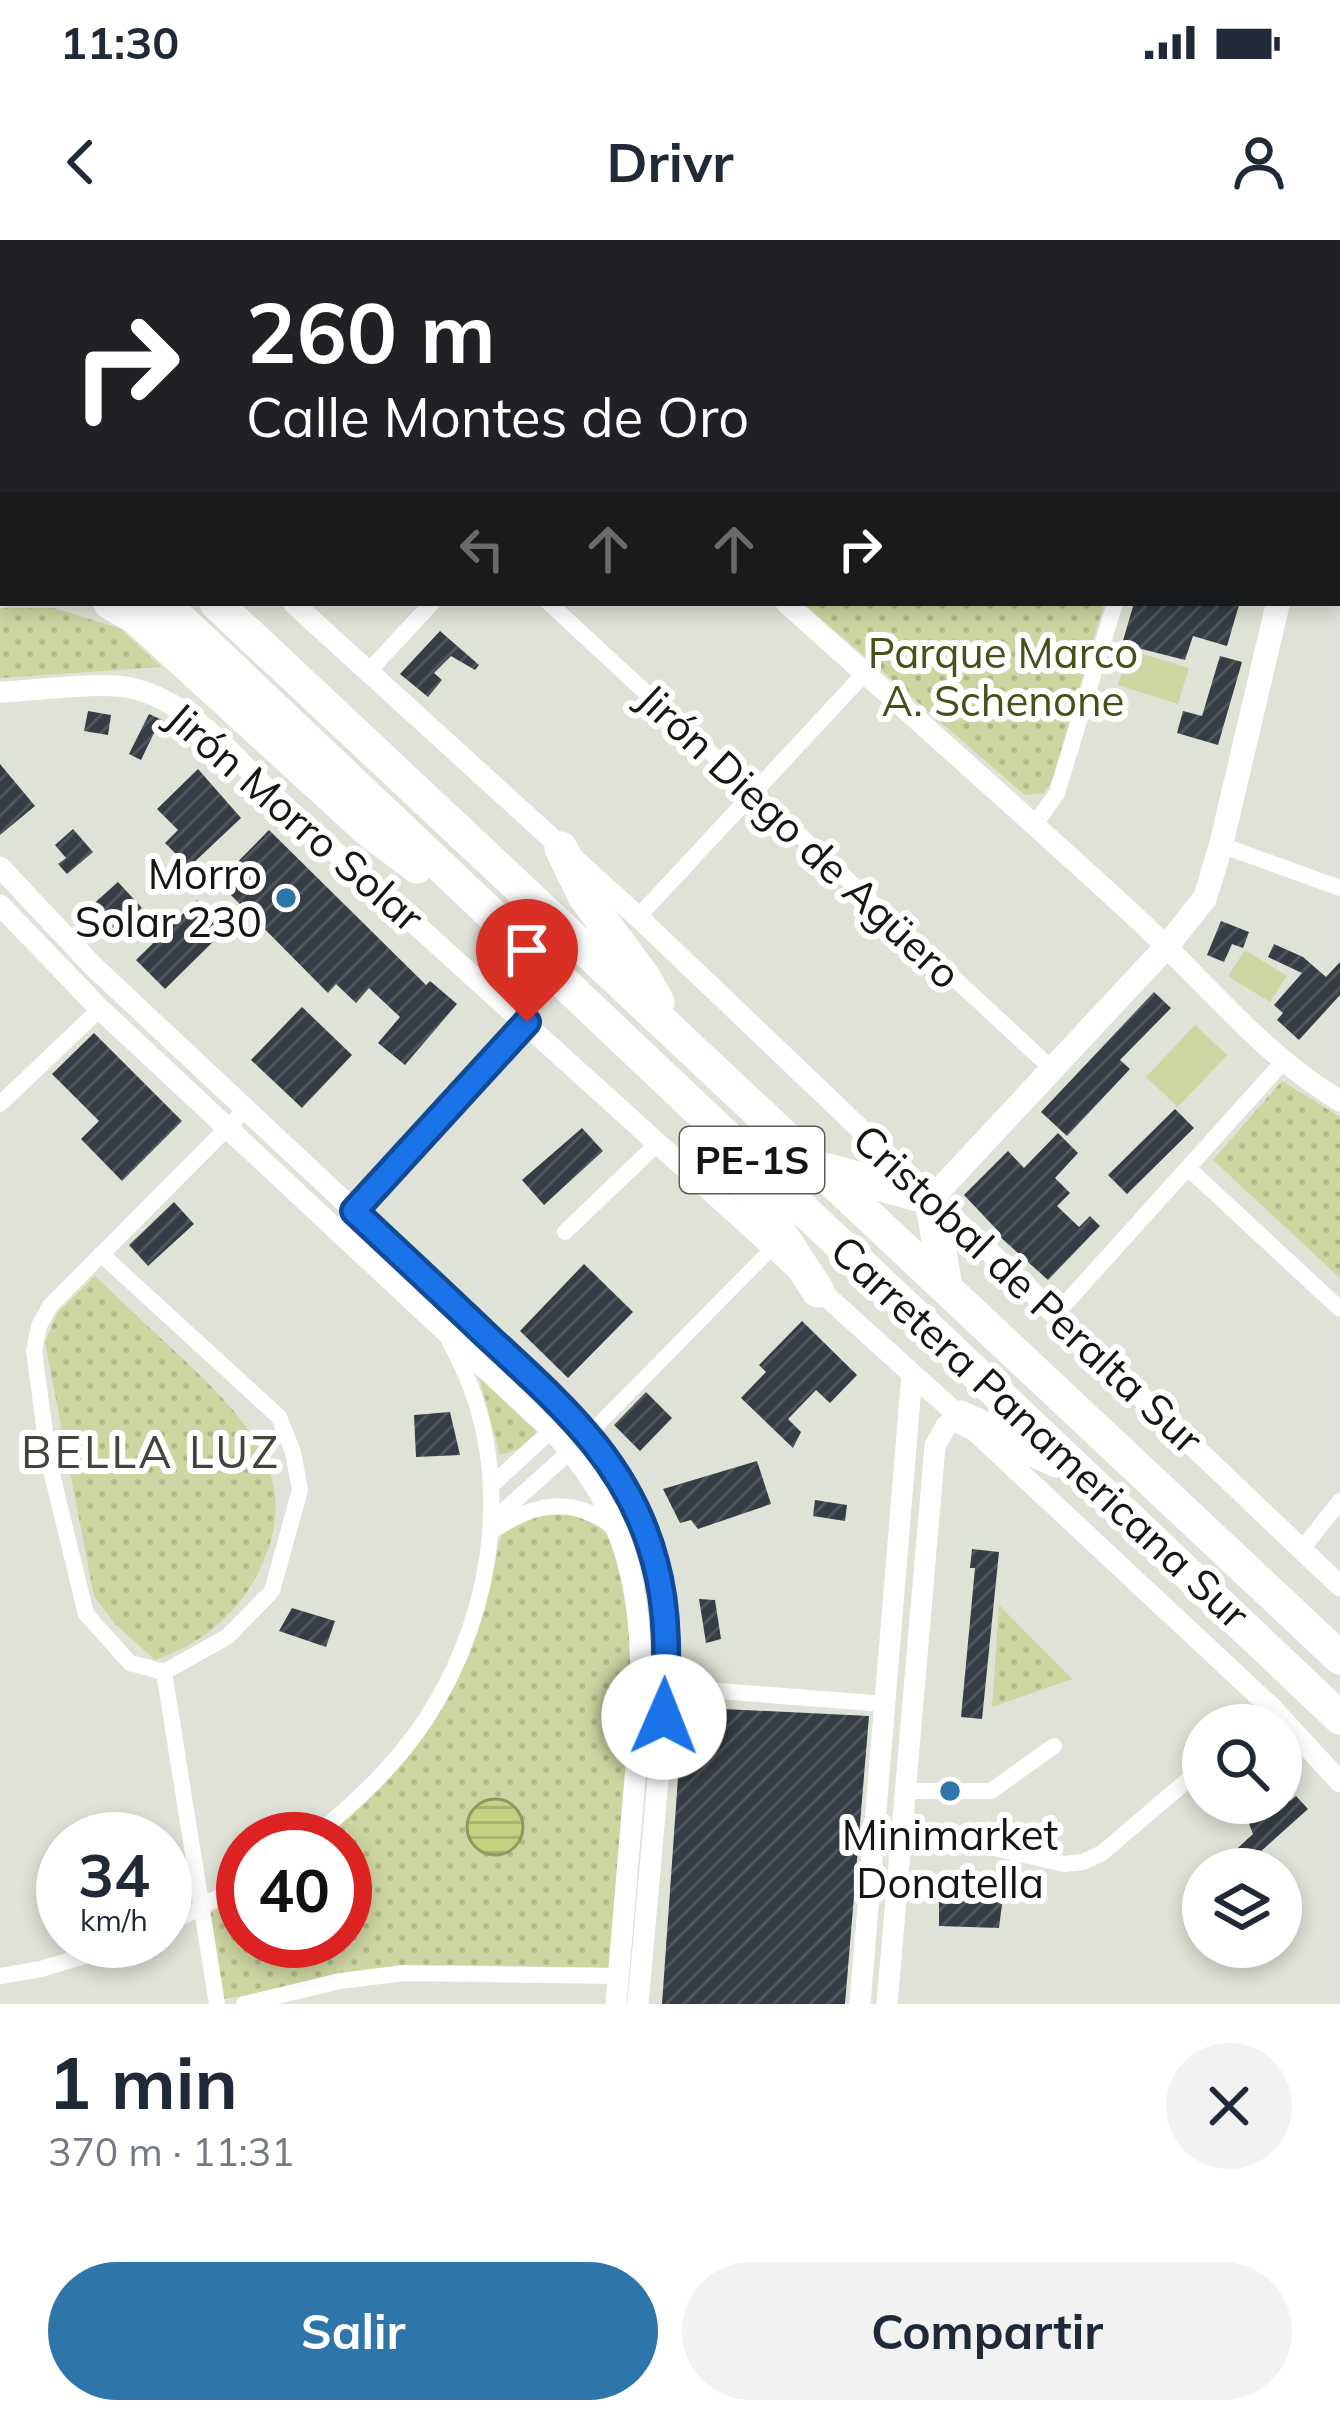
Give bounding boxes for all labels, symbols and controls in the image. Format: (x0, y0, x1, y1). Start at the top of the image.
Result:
text: 11:30 (60, 14, 179, 70)
text: Drivr (606, 128, 734, 196)
icon: back (48, 129, 114, 195)
icon: person (1226, 129, 1292, 195)
text: 260 m (246, 279, 496, 384)
icon: right (48, 288, 204, 444)
text: Calle Montes de Oro (246, 383, 749, 451)
icon: left (449, 516, 515, 582)
icon: ahead (575, 516, 641, 582)
icon: ahead (701, 516, 767, 582)
icon: right (827, 516, 893, 582)
park label: Parque Marco A. Schenone (868, 626, 1138, 727)
street label: Jirón Diego de Agüero (626, 672, 972, 1000)
street label: Jirón Morro Solar (156, 690, 436, 943)
place label: Morro Solar 230 (75, 847, 262, 948)
marker: Morro Solar 230 (273, 885, 299, 911)
pin (476, 899, 578, 1022)
icon: arrive (494, 917, 560, 983)
street label: Cristobal de Peralta Sur (842, 1113, 1215, 1465)
road number: PE-1S (680, 1127, 824, 1193)
street label: Carretera Panamericana Sur (820, 1224, 1261, 1640)
district label: BELLA LUZ (21, 1423, 281, 1479)
position arrow (601, 1654, 727, 1780)
map controls (1182, 1704, 1302, 1968)
button: search (1182, 1704, 1302, 1824)
marker: Minimarket Donatella (937, 1778, 963, 1804)
place label: Minimarket Donatella (842, 1808, 1058, 1909)
speed limit sign: 40 (216, 1812, 372, 1968)
text: 34 (78, 1837, 150, 1912)
button: layers (1182, 1848, 1302, 1968)
text: km/h (80, 1901, 148, 1939)
text: 1 min (48, 2037, 238, 2127)
button: close (1166, 2043, 1292, 2169)
text: 370 m · 11:31 (48, 2127, 294, 2176)
button: Salir (48, 2262, 658, 2400)
button: Compartir (682, 2262, 1292, 2400)

